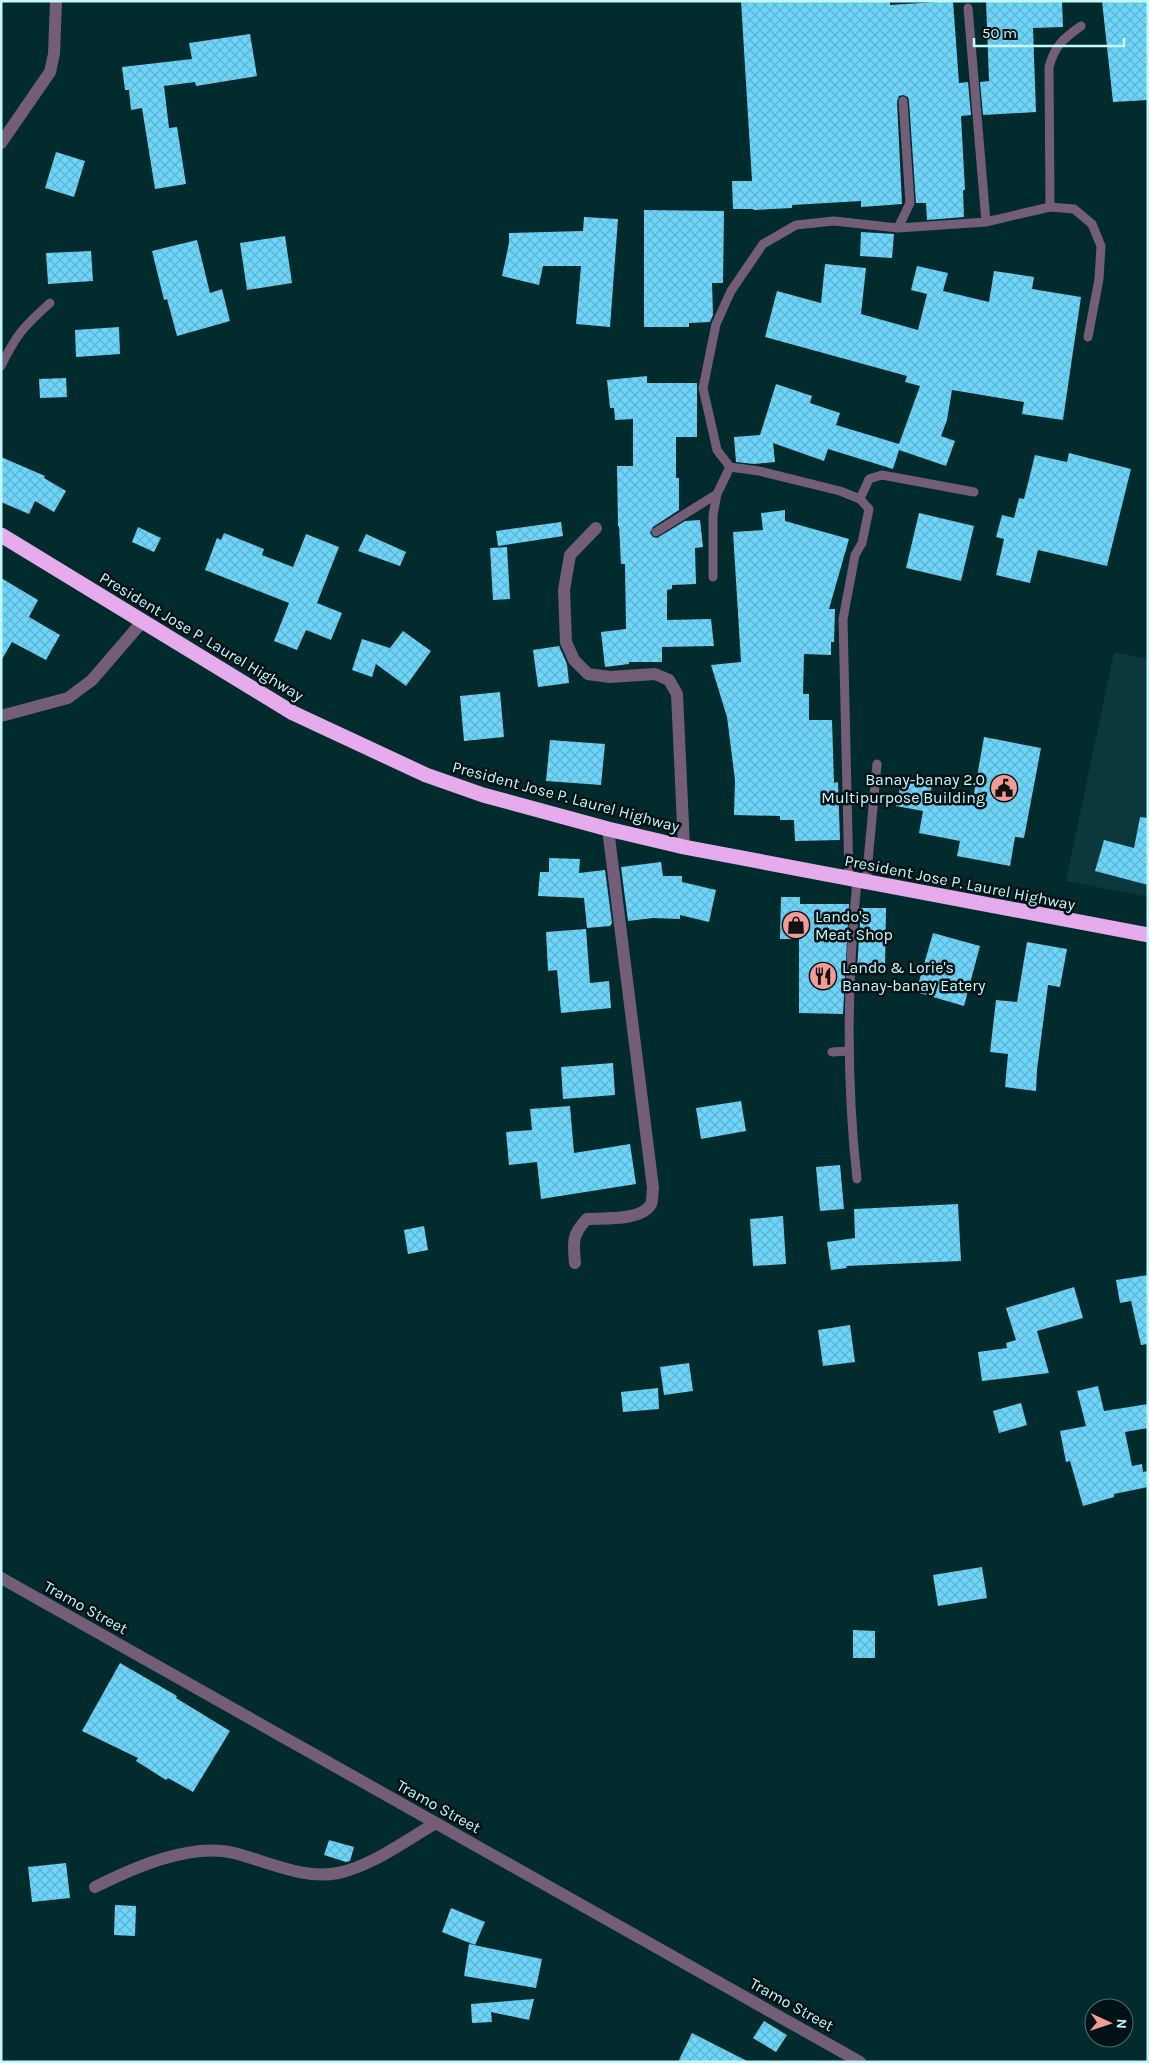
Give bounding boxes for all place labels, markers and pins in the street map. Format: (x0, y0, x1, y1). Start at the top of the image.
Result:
place label: Banay-banay 2.0 Multipurpose Building (821, 770, 985, 807)
public building icon: Banay-banay 2.0 Multipurpose Building (989, 773, 1019, 803)
place label: Lando's Meat Shop (815, 907, 893, 944)
shop icon: Lando's Meat Shop (781, 910, 811, 940)
place label: Lando & Lorie's Banay-banay Eatery (842, 958, 986, 995)
restaurant icon: Lando & Lorie's Banay-banay Eatery (808, 961, 838, 991)

